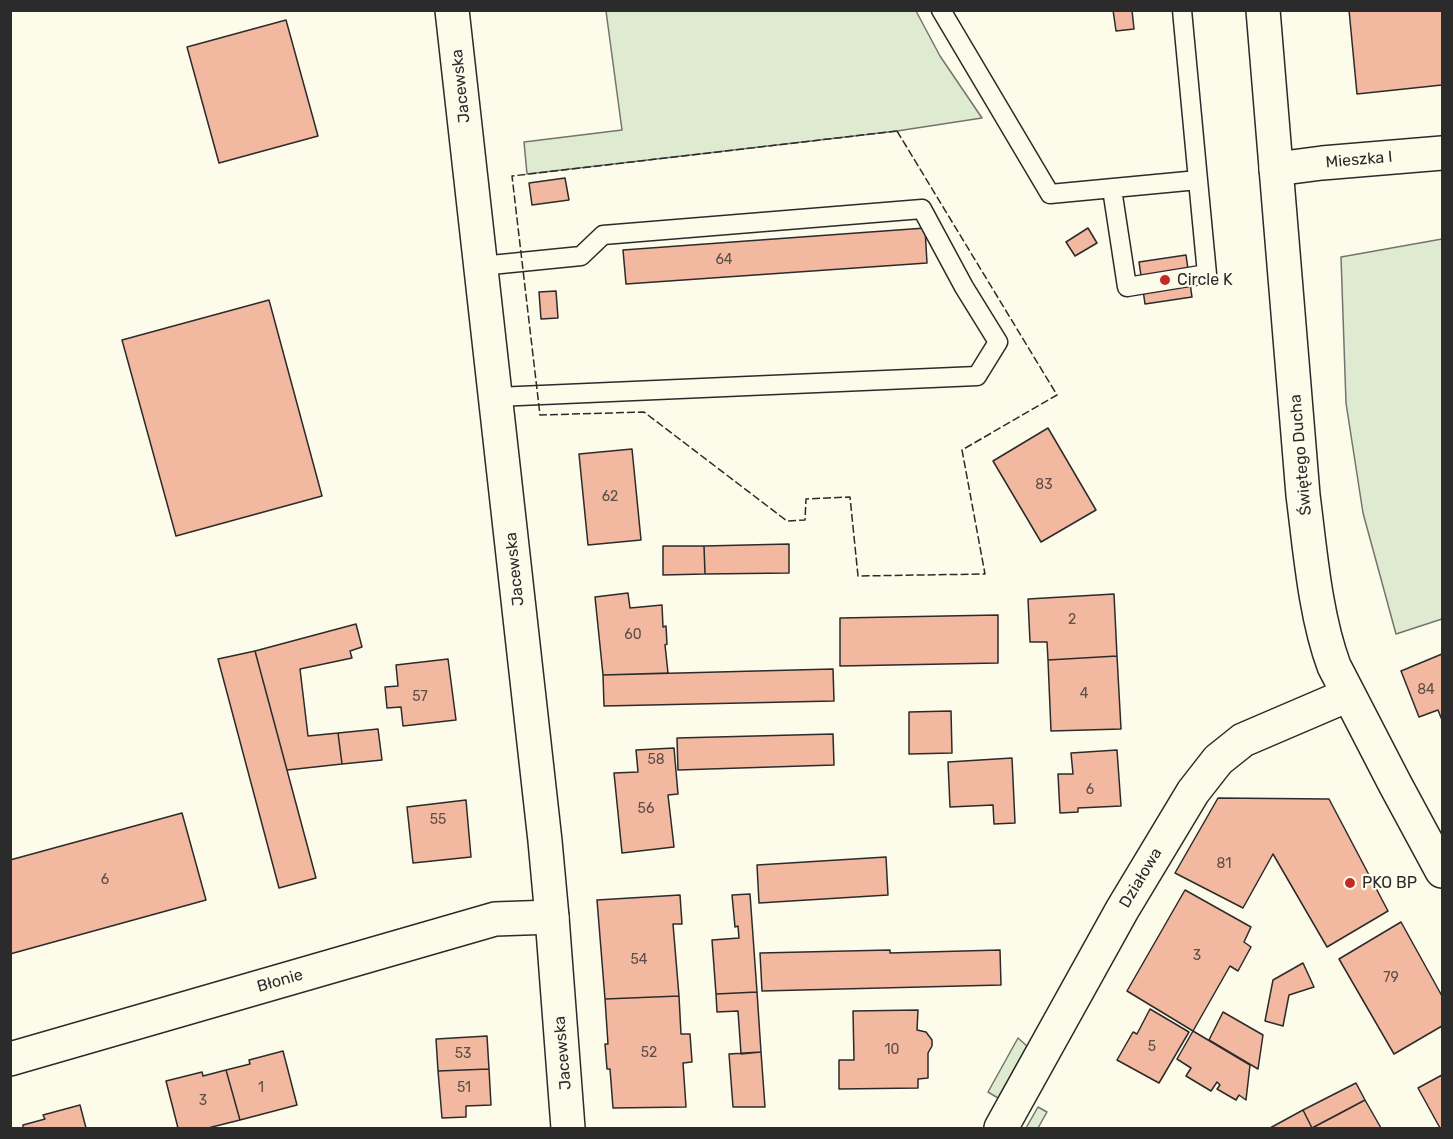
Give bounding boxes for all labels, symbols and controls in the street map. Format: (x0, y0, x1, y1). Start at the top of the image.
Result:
street label: Jacewska (448, 48, 474, 124)
street label: Mieszka I (1325, 148, 1393, 172)
house number: 64 (715, 252, 733, 268)
place label: Circle K (1177, 270, 1233, 290)
marker: Circle K (1158, 273, 1172, 287)
street label: Świętego Ducha (1286, 394, 1316, 516)
house number: 83 (1035, 477, 1053, 493)
house number: 62 (602, 489, 618, 505)
street label: Jacewska (502, 531, 528, 607)
house number: 2 (1068, 612, 1076, 628)
house number: 60 (624, 627, 642, 643)
house number: 84 (1417, 682, 1435, 698)
house number: 4 (1080, 686, 1088, 702)
house number: 57 (412, 689, 428, 705)
house number: 58 (647, 752, 665, 768)
house number: 6 (1086, 782, 1094, 798)
house number: 56 (638, 801, 654, 817)
house number: 55 (430, 812, 446, 828)
street label: Działowa (1116, 844, 1166, 912)
house number: 81 (1217, 856, 1231, 872)
house number: 6 (101, 872, 109, 888)
place label: PKO BP (1362, 873, 1417, 893)
marker: PKO BP (1343, 876, 1357, 890)
house number: 3 (1193, 948, 1201, 964)
house number: 54 (630, 952, 648, 968)
street label: Błonie (255, 965, 305, 997)
house number: 79 (1383, 970, 1399, 986)
street label: Jacewska (550, 1015, 576, 1091)
house number: 5 (1148, 1039, 1156, 1055)
house number: 10 (885, 1042, 899, 1058)
house number: 52 (641, 1045, 657, 1061)
house number: 53 (455, 1046, 471, 1062)
house number: 1 (258, 1080, 264, 1096)
house number: 51 (457, 1080, 471, 1096)
house number: 3 (199, 1093, 207, 1109)

